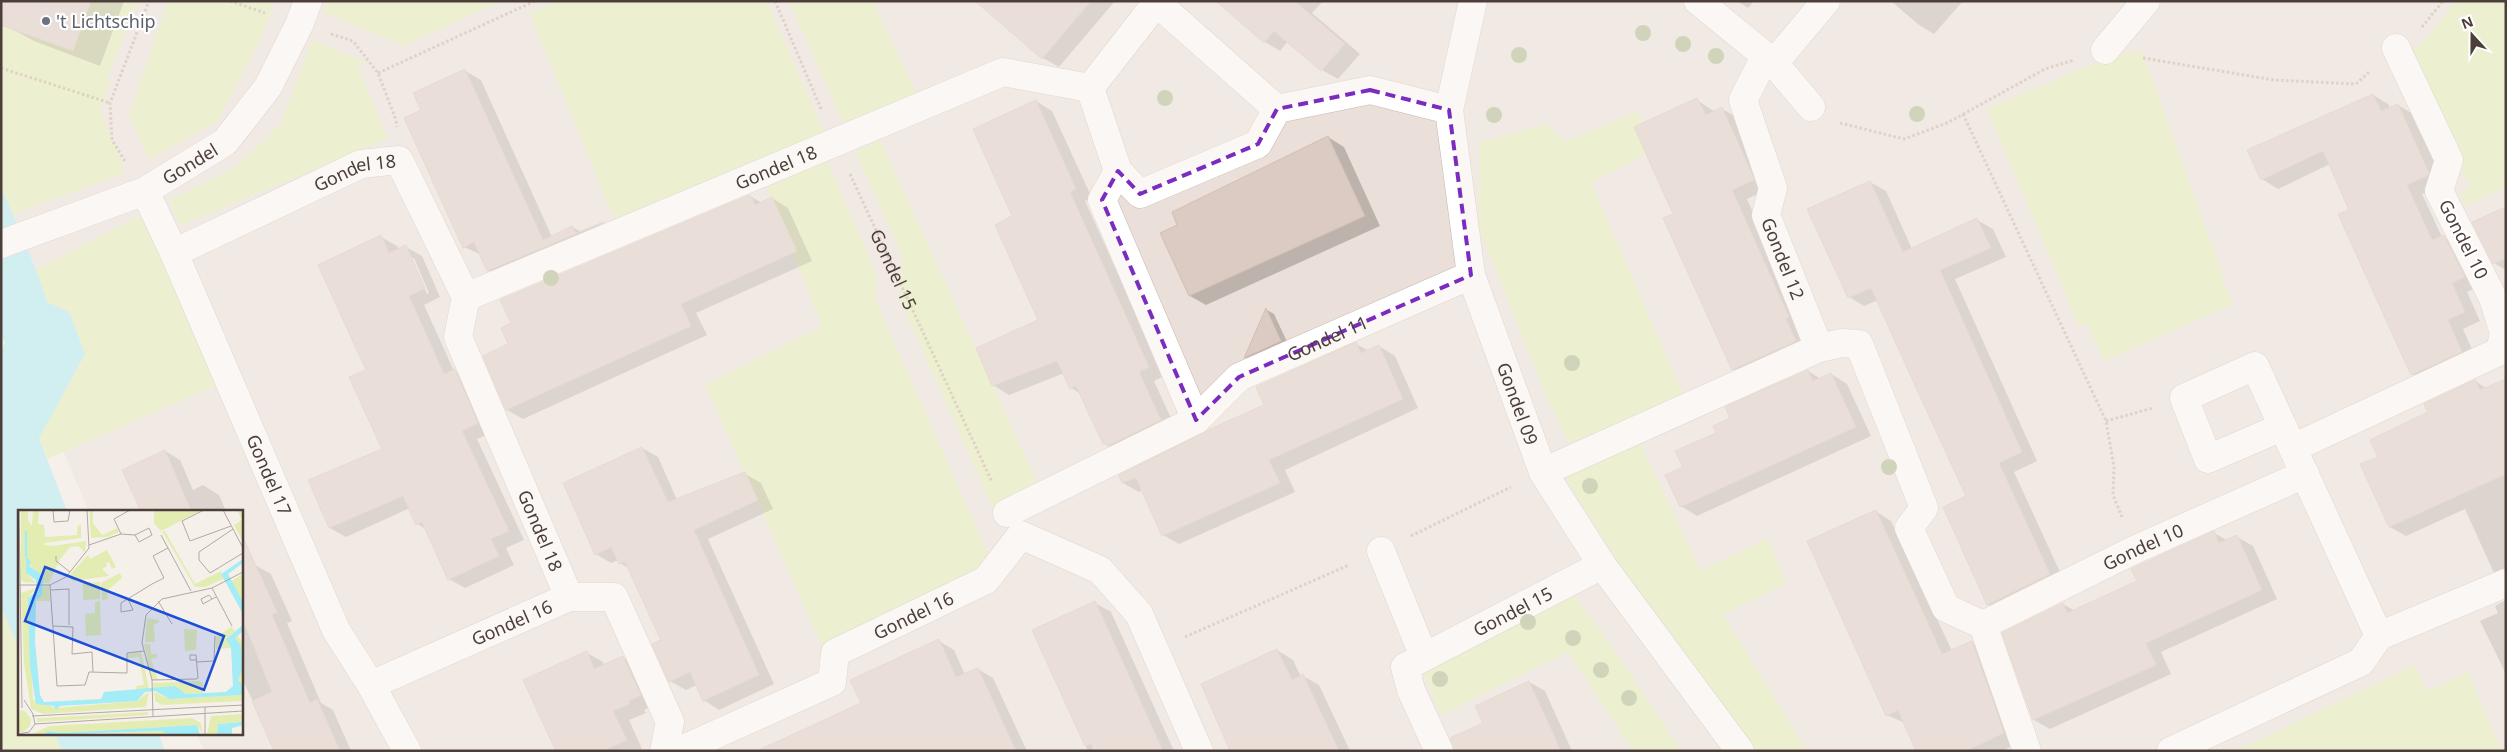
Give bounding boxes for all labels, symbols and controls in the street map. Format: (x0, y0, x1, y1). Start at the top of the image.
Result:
place label: 't Lichtschip (56, 9, 156, 33)
north arrow (2447, 10, 2497, 60)
text: N (2458, 11, 2476, 33)
marker: 't Lichtschip (40, 15, 52, 27)
street label: Gondel (158, 137, 222, 190)
street label: Gondel 18 (731, 139, 820, 195)
street label: Gondel 18 (310, 148, 397, 197)
street label: Gondel 10 (2434, 195, 2494, 283)
street label: Gondel 12 (1756, 214, 1810, 303)
street label: Gondel 15 (865, 225, 923, 314)
street label: Gondel 11 (1283, 310, 1372, 366)
street label: Gondel 09 (1492, 359, 1544, 448)
street label: Gondel 17 (241, 431, 297, 519)
street label: Gondel 18 (513, 486, 569, 575)
inset map (18, 510, 242, 734)
street label: Gondel 10 (2098, 518, 2187, 576)
street label: Gondel 15 (1469, 581, 1556, 642)
street label: Gondel 16 (869, 586, 957, 645)
street label: Gondel 16 (467, 594, 556, 651)

